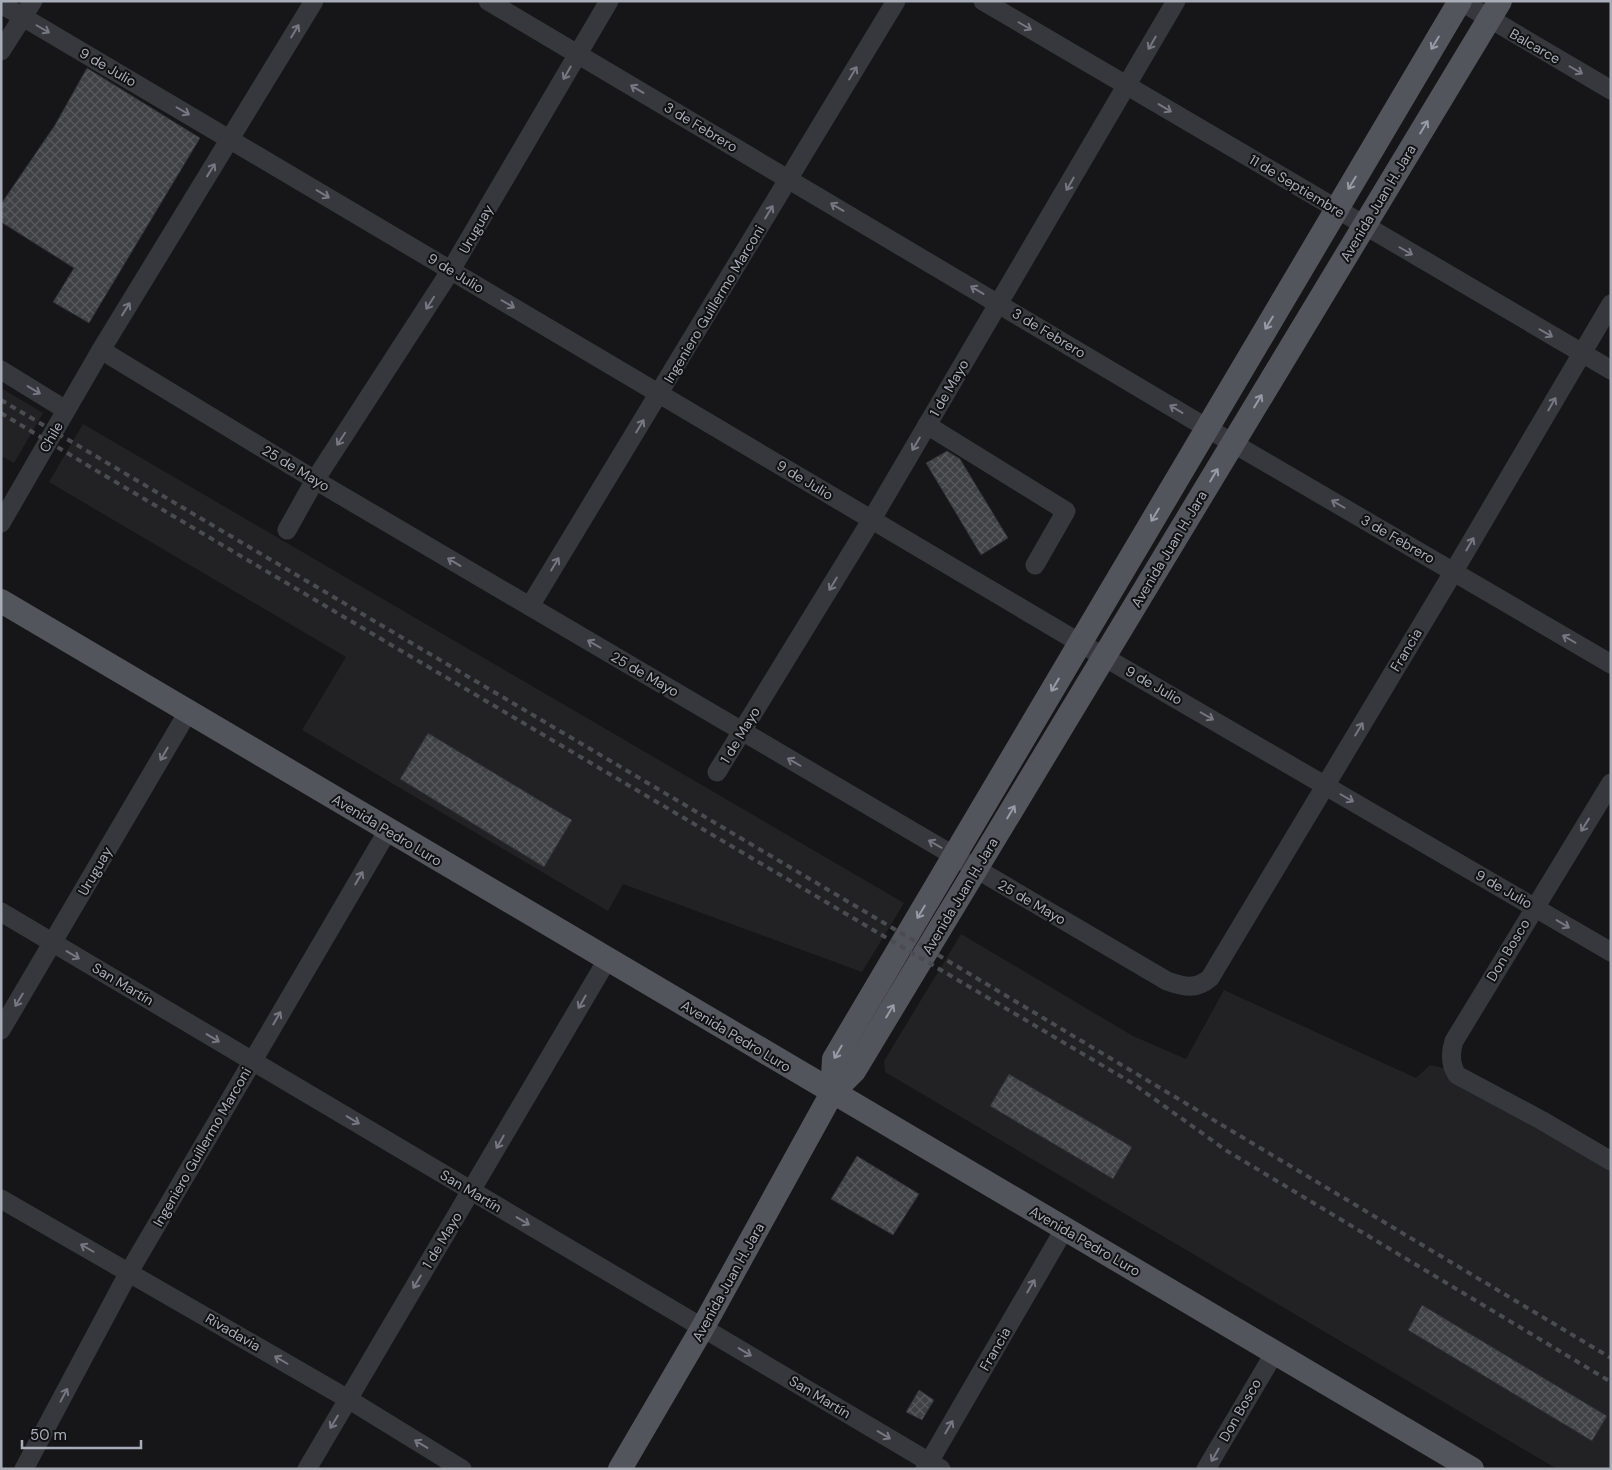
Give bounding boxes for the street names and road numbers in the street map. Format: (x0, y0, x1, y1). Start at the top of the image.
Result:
street label: Balcarce (1506, 24, 1564, 68)
street label: 9 de Julio (76, 44, 140, 90)
street label: 3 de Febrero (661, 98, 741, 156)
street label: Avenida Juan H. Jara (1336, 141, 1420, 265)
street label: 11 de Septiembre (1246, 150, 1348, 222)
street label: Uruguay (455, 201, 497, 257)
street label: Ingeniero Guillermo Marconi (660, 222, 768, 386)
street label: 9 de Julio (424, 249, 488, 297)
street label: 3 de Febrero (1009, 304, 1089, 362)
street label: 1 de Mayo (925, 356, 973, 420)
street label: Chile (35, 418, 67, 456)
street label: 25 de Mayo (259, 441, 333, 495)
street label: 9 de Julio (773, 456, 837, 504)
street label: Avenida Juan H. Jara (1127, 487, 1211, 611)
street label: 3 de Febrero (1358, 511, 1438, 567)
street label: Francia (1386, 625, 1426, 675)
street label: 25 de Mayo (608, 647, 682, 701)
street label: 9 de Julio (1122, 662, 1186, 708)
street label: 1 de Mayo (716, 703, 764, 767)
street label: Avenida Pedro Luro (329, 790, 445, 870)
street label: Avenida Juan H. Jara (918, 834, 1002, 958)
street label: Uruguay (74, 843, 116, 899)
street label: 9 de Julio (1472, 866, 1536, 912)
street label: 25 de Mayo (995, 875, 1069, 929)
street label: Don Bosco (1482, 915, 1534, 985)
street label: San Martín (89, 959, 157, 1009)
street label: Avenida Pedro Luro (678, 996, 794, 1076)
street label: Ingeniero Guillermo Marconi (149, 1064, 255, 1230)
street label: San Martín (437, 1166, 505, 1216)
street label: Avenida Pedro Luro (1026, 1202, 1144, 1280)
street label: 1 de Mayo (418, 1208, 466, 1272)
street label: Avenida Juan H. Jara (688, 1219, 768, 1345)
street label: Rivadavia (202, 1309, 264, 1355)
street label: Francia (975, 1324, 1015, 1374)
street label: San Martín (786, 1372, 854, 1422)
street label: Don Bosco (1215, 1375, 1265, 1445)

